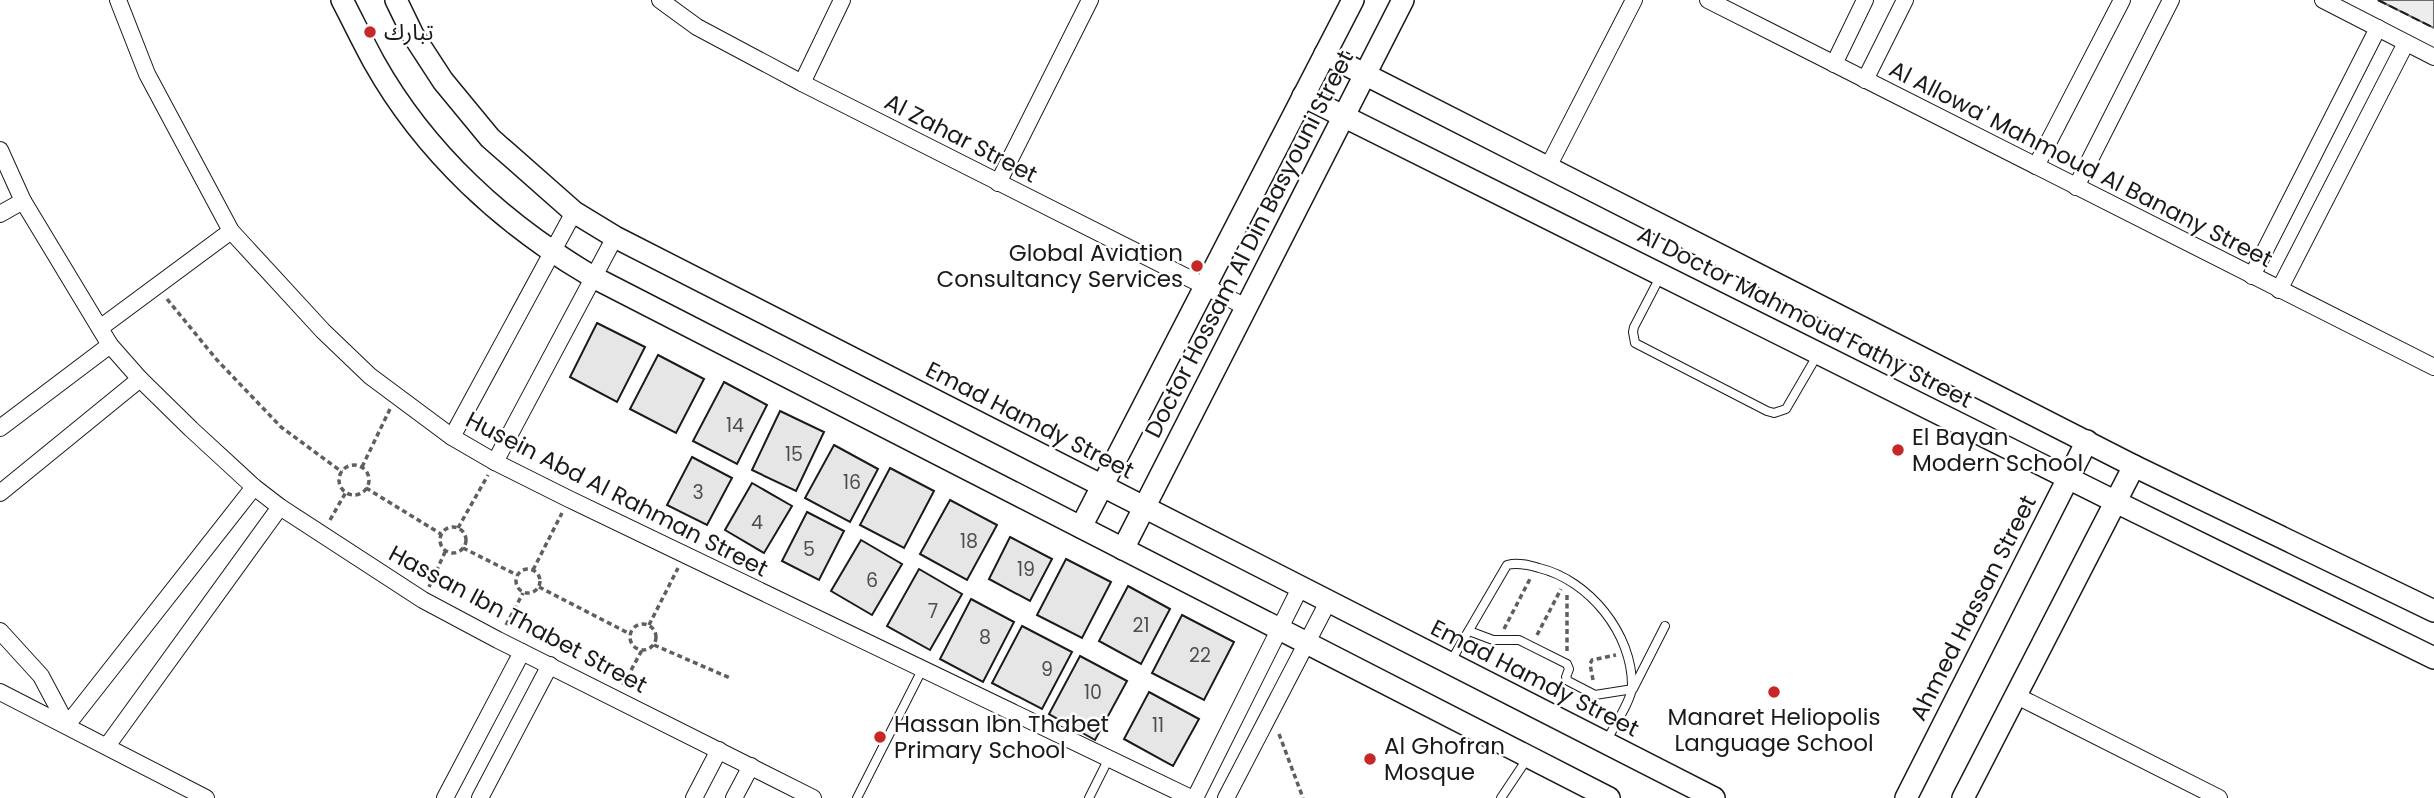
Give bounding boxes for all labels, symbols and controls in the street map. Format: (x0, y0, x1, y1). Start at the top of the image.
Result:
place label: تبارك (384, 16, 434, 48)
marker: تبارك (362, 24, 378, 40)
street label: Doctor Hossam Al Din Basyouni Street (1137, 45, 1361, 443)
street label: Al Allowa' Mahmoud Al Banany Street (1884, 53, 2278, 275)
street label: Al Zahar Street (879, 86, 1043, 190)
street label: Al Doctor Mahmoud Fathy Street (1632, 218, 1978, 416)
place label: Global Aviation Consultancy Services (937, 237, 1183, 295)
marker: Global Aviation Consultancy Services (1189, 258, 1205, 274)
street label: Emad Hamdy Street (920, 354, 1140, 486)
street label: Husein Abd Al Rahman Street (460, 404, 774, 584)
house number: 14 (726, 412, 744, 439)
place label: El Bayan Modern School (1912, 421, 2083, 479)
house number: 15 (785, 441, 803, 468)
marker: El Bayan Modern School (1890, 442, 1906, 458)
house number: 16 (843, 469, 861, 496)
house number: 3 (692, 479, 704, 506)
street label: Ahmed Hassan Street (1902, 490, 2044, 726)
house number: 4 (751, 509, 763, 536)
house number: 18 (960, 528, 978, 555)
house number: 5 (803, 536, 815, 563)
street label: Hassan Ibn Thabet Street (383, 537, 653, 701)
house number: 19 (1017, 556, 1035, 583)
house number: 6 (866, 567, 878, 594)
house number: 7 (928, 598, 938, 625)
house number: 21 (1132, 612, 1150, 639)
street label: Emad Hamdy Street (1425, 612, 1645, 744)
house number: 8 (979, 624, 991, 651)
house number: 22 (1189, 642, 1211, 669)
house number: 9 (1041, 656, 1053, 683)
house number: 10 (1084, 679, 1102, 706)
marker: Manaret Heliopolis Language School (1766, 684, 1782, 700)
place label: Manaret Heliopolis Language School (1668, 701, 1880, 759)
place label: Hassan Ibn Thabet Primary School (894, 708, 1109, 766)
house number: 11 (1152, 712, 1164, 739)
marker: Hassan Ibn Thabet Primary School (872, 729, 888, 745)
place label: Al Ghofran Mosque (1384, 730, 1505, 788)
marker: Al Ghofran Mosque (1362, 751, 1378, 767)

